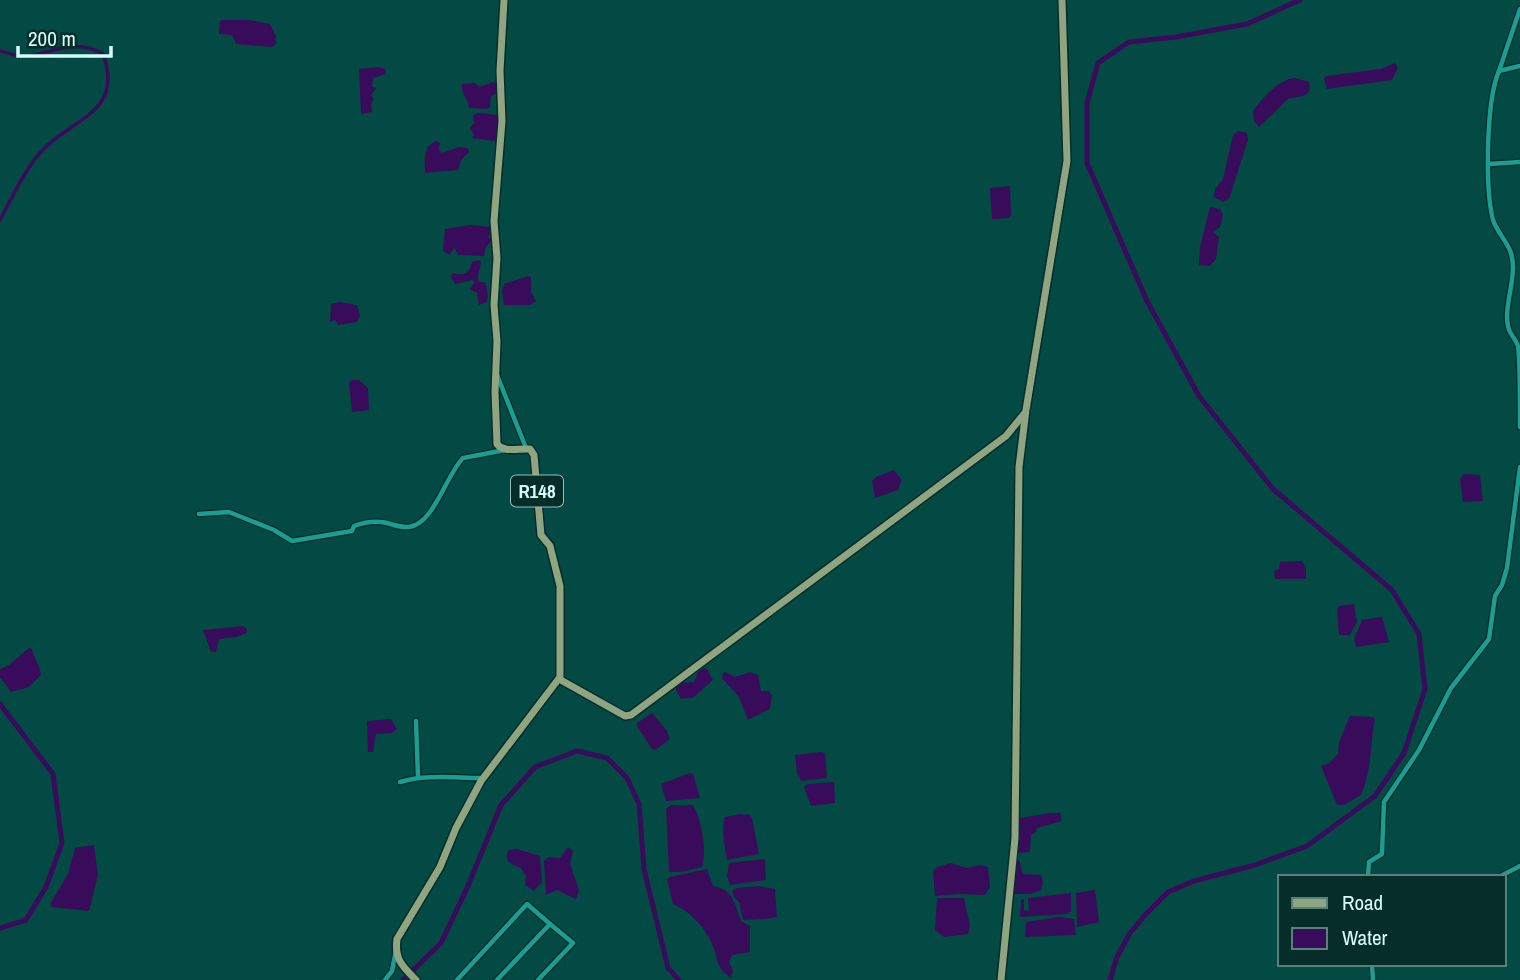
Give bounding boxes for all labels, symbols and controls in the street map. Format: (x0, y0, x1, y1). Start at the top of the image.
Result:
scale bar (18, 14, 110, 58)
text: 200 m (28, 24, 76, 53)
road number: R148 (511, 476, 563, 506)
legend (1278, 875, 1506, 966)
text: Road (1342, 888, 1383, 917)
text: Water (1342, 923, 1388, 952)

